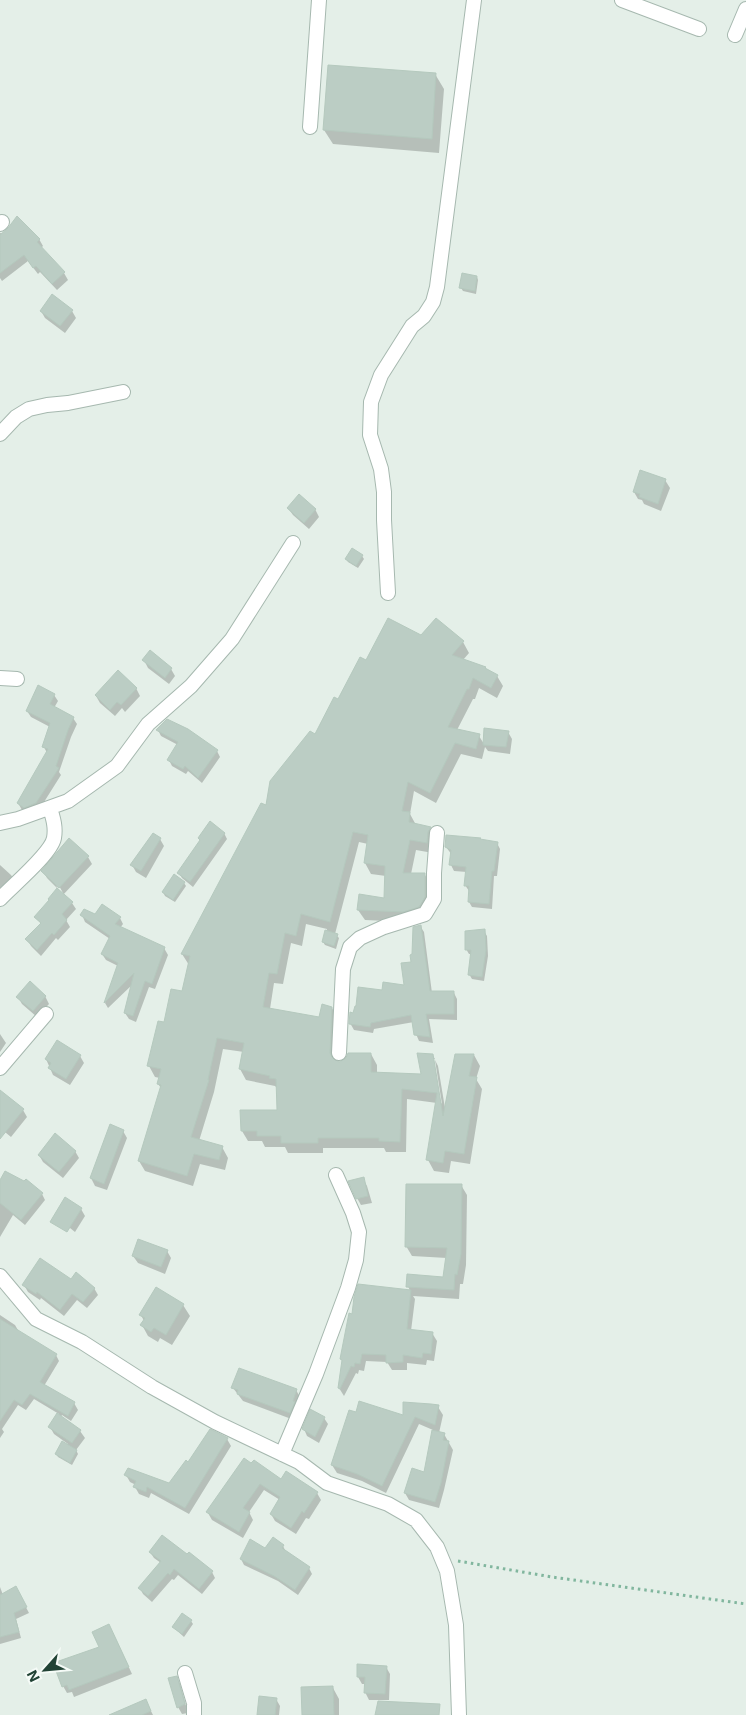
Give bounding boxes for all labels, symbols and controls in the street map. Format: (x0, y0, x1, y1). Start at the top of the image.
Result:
north arrow (20, 1645, 70, 1695)
text: N (23, 1668, 43, 1685)

